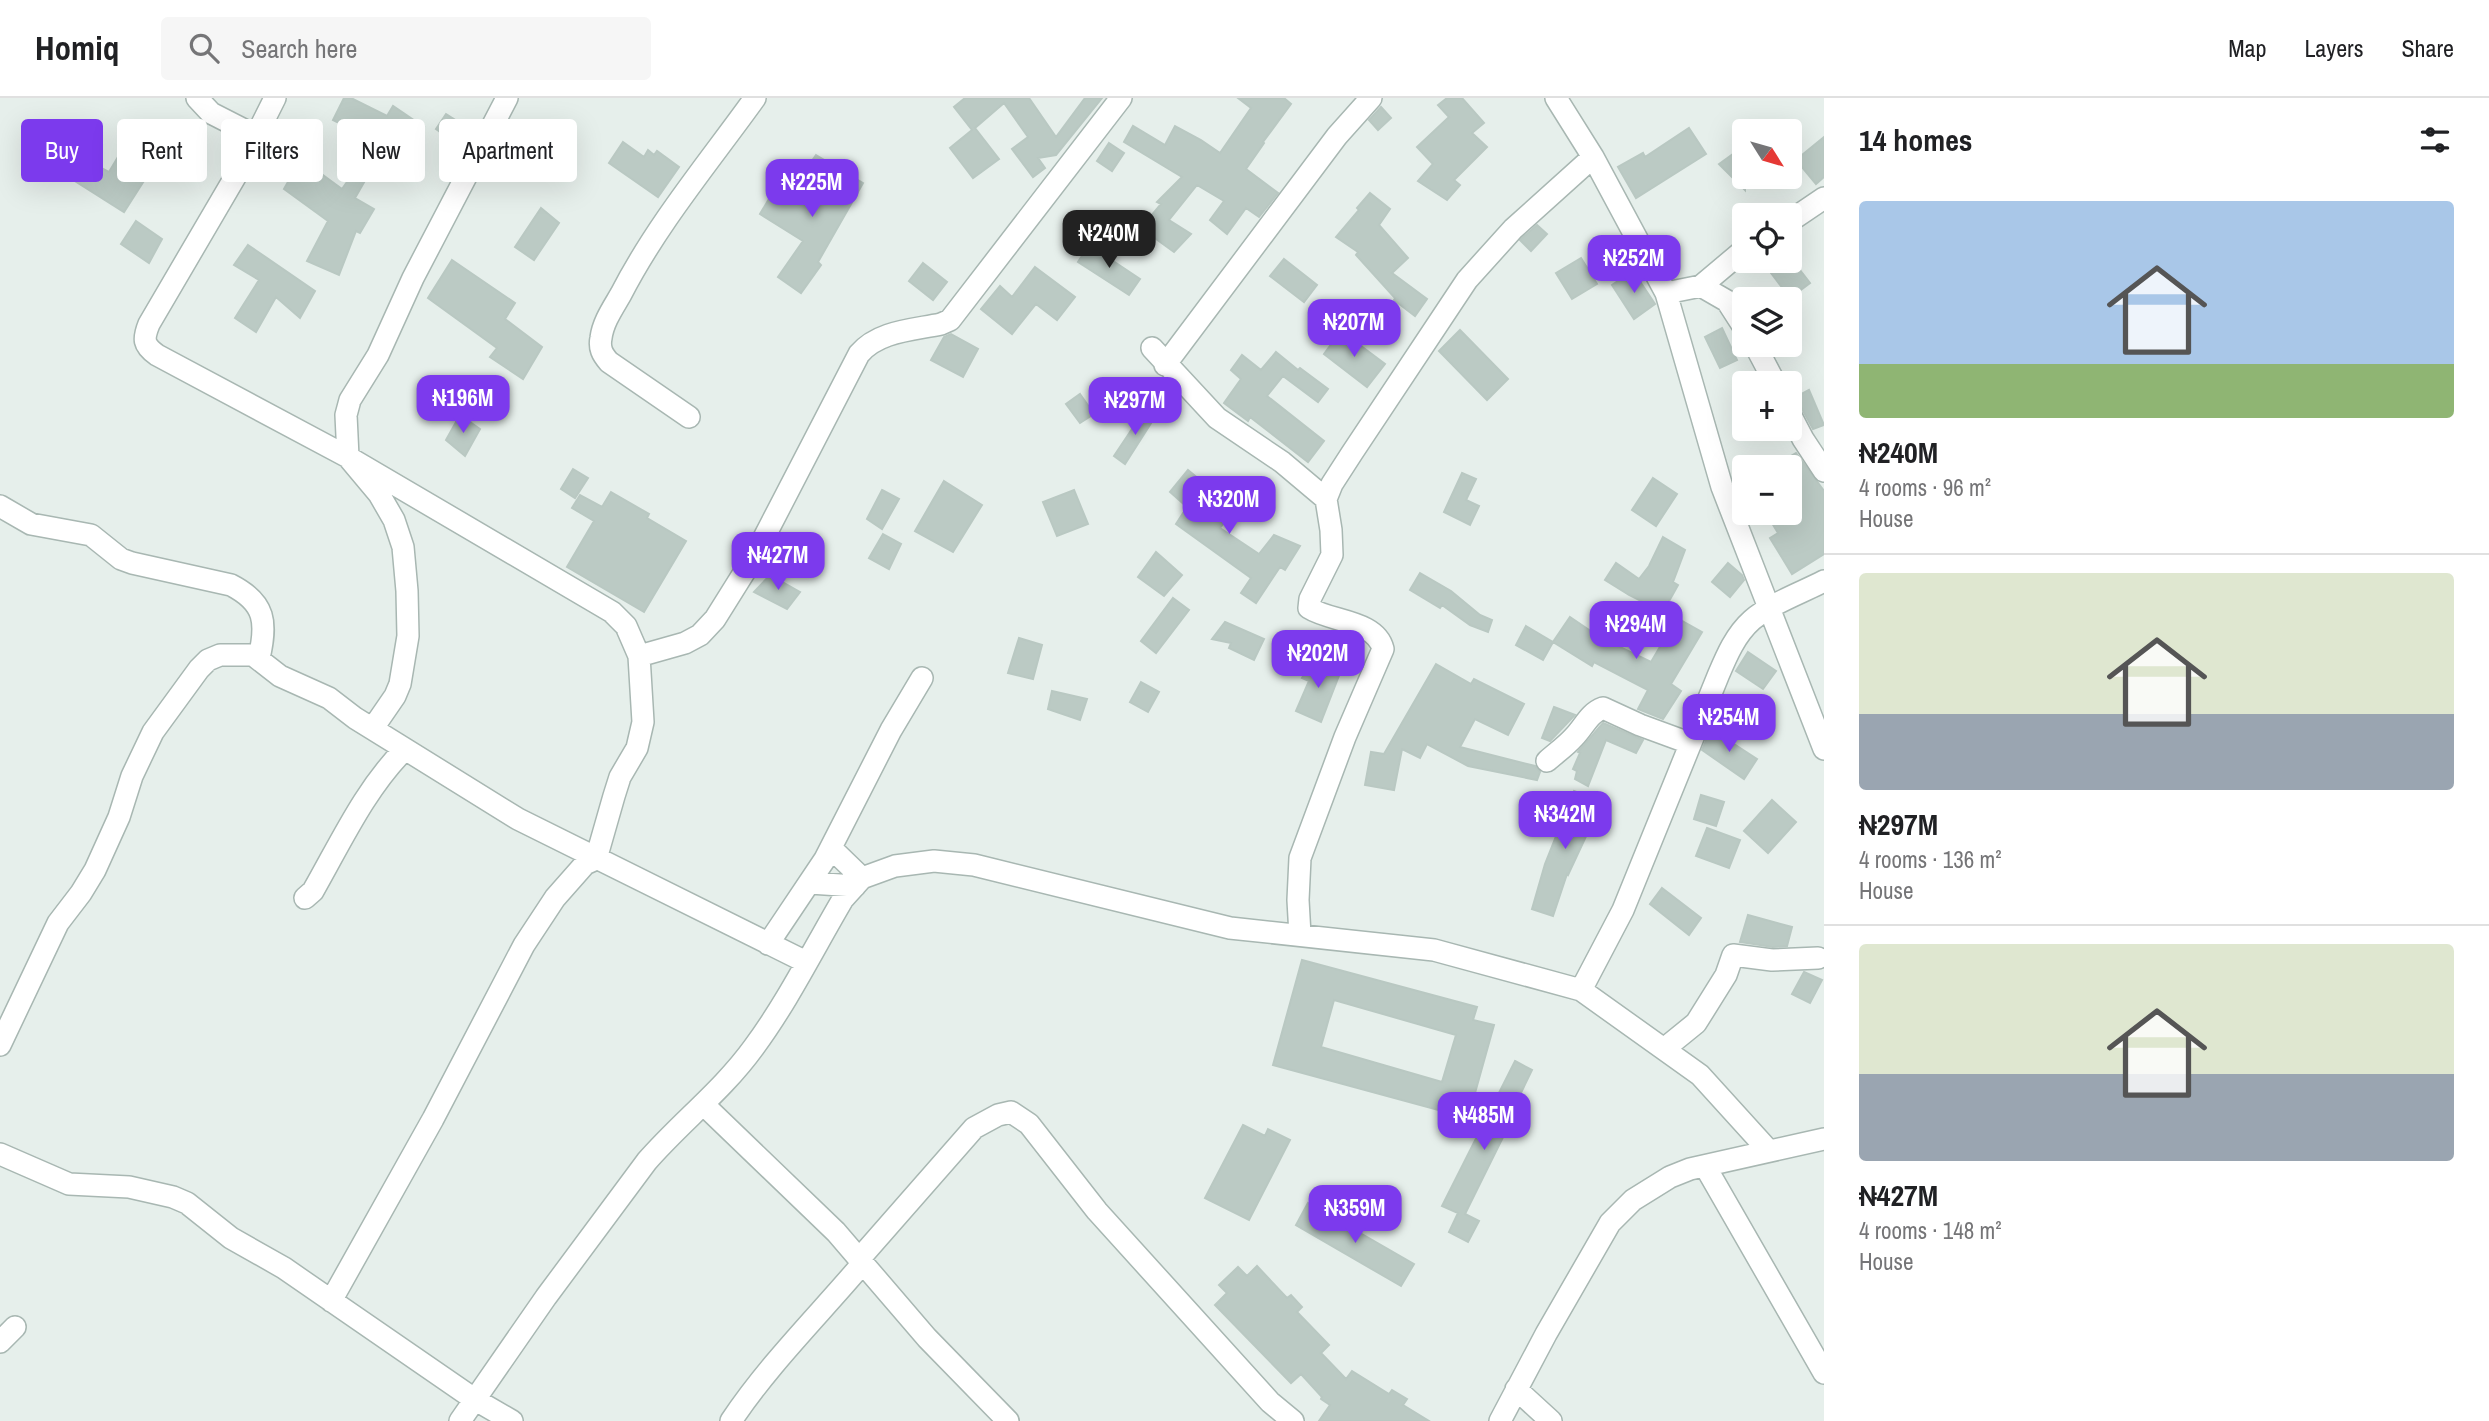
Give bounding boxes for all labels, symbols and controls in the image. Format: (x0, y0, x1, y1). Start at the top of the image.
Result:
search box (161, 17, 651, 80)
text: Homiq (35, 26, 119, 70)
icon: search (185, 29, 223, 67)
text: Search here (241, 31, 357, 66)
text: Map (2228, 32, 2266, 64)
text: Layers (2304, 32, 2363, 64)
text: Share (2401, 32, 2454, 64)
chip: Buy (21, 119, 103, 182)
chip: Rent (117, 119, 207, 182)
chip: Filters (221, 119, 323, 182)
chip: New (337, 119, 425, 182)
chip: Apartment (439, 119, 577, 182)
north arrow (1732, 119, 1802, 189)
map controls (1732, 119, 1802, 525)
text: 14 homes (1859, 120, 1973, 160)
icon: filters (2416, 121, 2454, 159)
pin: ₦225M (763, 159, 861, 219)
text: ₦225M (782, 166, 842, 197)
button: locate (1732, 203, 1802, 273)
pin: ₦240M (1060, 211, 1158, 270)
text: ₦240M (1079, 217, 1139, 248)
pin: ₦252M (1585, 236, 1683, 295)
text: ₦252M (1604, 242, 1664, 273)
icon: home (2094, 247, 2220, 373)
button: layers (1732, 287, 1802, 357)
pin: ₦207M (1305, 300, 1403, 359)
text: ₦207M (1324, 306, 1384, 337)
button: + (1732, 371, 1802, 441)
pin: ₦196M (414, 376, 512, 435)
pin: ₦297M (1086, 378, 1184, 437)
text: ₦196M (433, 382, 493, 413)
text: ₦297M (1105, 384, 1165, 415)
text: ₦240M (1859, 432, 1938, 472)
button: − (1732, 455, 1802, 525)
text: 4 rooms · 96 m² (1859, 472, 1991, 503)
pin: ₦320M (1180, 476, 1278, 536)
text: ₦320M (1199, 483, 1259, 514)
text: House (1859, 503, 1914, 534)
pin: ₦427M (729, 532, 827, 592)
text: ₦427M (748, 539, 808, 570)
pin: ₦294M (1587, 602, 1685, 661)
text: ₦294M (1606, 608, 1666, 639)
icon: home (2094, 619, 2220, 745)
pin: ₦202M (1269, 630, 1367, 690)
text: ₦202M (1288, 637, 1348, 668)
pin: ₦254M (1680, 694, 1778, 754)
text: ₦254M (1699, 701, 1759, 732)
pin: ₦342M (1516, 792, 1614, 851)
text: ₦342M (1535, 798, 1595, 829)
text: ₦297M (1859, 804, 1938, 844)
text: 4 rooms · 136 m² (1859, 844, 2002, 875)
text: House (1859, 875, 1914, 906)
icon: home (2094, 990, 2220, 1116)
pin: ₦485M (1435, 1093, 1533, 1152)
text: ₦485M (1454, 1099, 1514, 1130)
text: ₦427M (1859, 1175, 1938, 1215)
pin: ₦359M (1306, 1186, 1404, 1245)
text: ₦359M (1325, 1192, 1385, 1223)
text: 4 rooms · 148 m² (1859, 1215, 2002, 1246)
text: House (1859, 1246, 1914, 1277)

